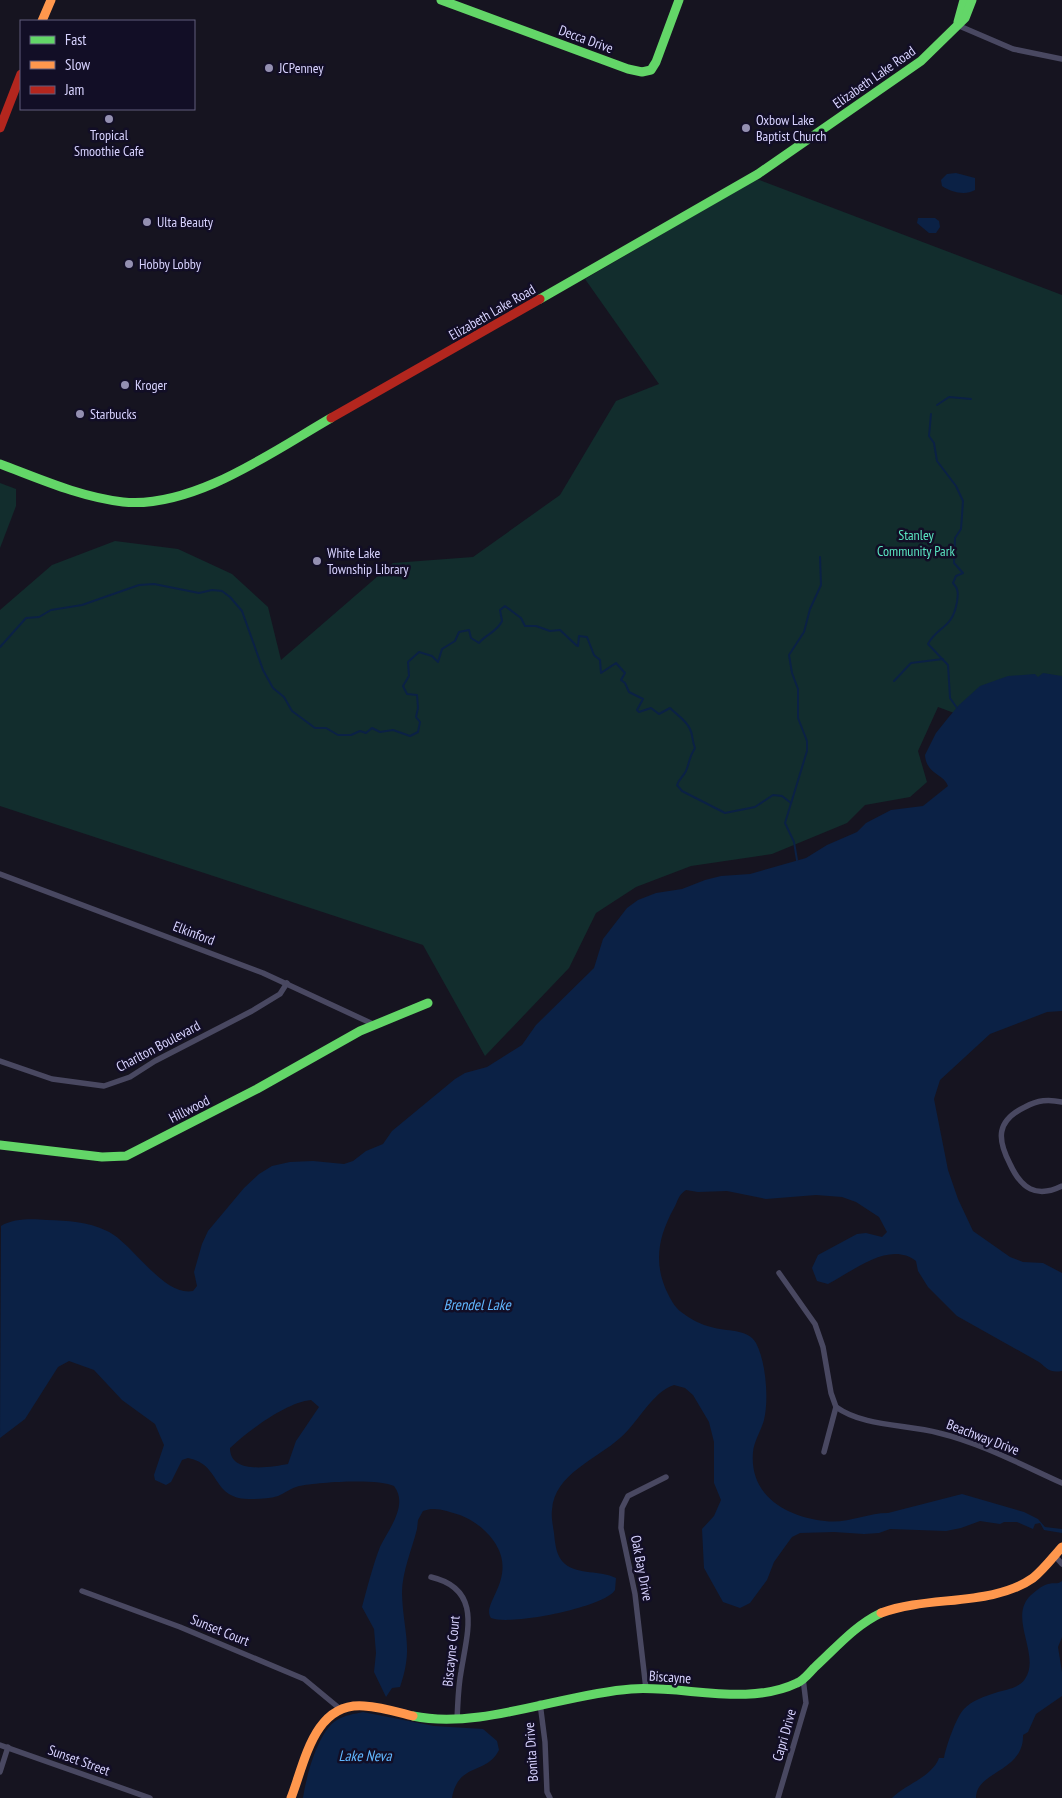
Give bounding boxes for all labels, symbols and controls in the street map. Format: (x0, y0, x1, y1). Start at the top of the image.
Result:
legend (20, 20, 195, 110)
street label: Decca Drive (556, 21, 616, 57)
text: Fast (65, 30, 86, 49)
street label: Elizabeth Lake Road (829, 42, 919, 112)
text: Slow (65, 55, 90, 74)
place label: JCPenney (278, 59, 324, 77)
marker: JCPenney (263, 62, 275, 74)
text: Jam (64, 80, 84, 99)
place label: Oxbow Lake Baptist Church (756, 111, 826, 145)
marker: Tropical Smoothie Cafe (103, 113, 115, 125)
marker: Oxbow Lake Baptist Church (740, 122, 752, 134)
place label: Tropical Smoothie Cafe (74, 126, 144, 160)
place label: Ulta Beauty (157, 213, 214, 231)
marker: Ulta Beauty (141, 216, 153, 228)
place label: Hobby Lobby (139, 255, 202, 273)
marker: Hobby Lobby (123, 258, 135, 270)
street label: Elizabeth Lake Road (446, 280, 538, 344)
place label: Kroger (135, 376, 167, 394)
marker: Kroger (119, 379, 131, 391)
place label: Starbucks (90, 405, 137, 423)
marker: Starbucks (74, 408, 86, 420)
park label: Stanley Community Park (877, 526, 956, 560)
place label: White Lake Township Library (327, 544, 409, 578)
marker: White Lake Township Library (311, 555, 323, 567)
street label: Elkinford (171, 917, 217, 949)
street label: Charlton Boulevard (113, 1016, 203, 1076)
street label: Hillwood (166, 1091, 212, 1127)
water label: Brendel Lake (443, 1295, 511, 1314)
street label: Beachway Drive (944, 1415, 1022, 1459)
street label: Oak Bay Drive (627, 1533, 657, 1603)
street label: Sunset Court (188, 1610, 252, 1650)
street label: Biscayne Court (438, 1614, 464, 1687)
street label: Biscayne (648, 1667, 692, 1687)
street label: Capri Drive (768, 1707, 800, 1763)
street label: Bonita Drive (520, 1721, 542, 1782)
street label: Sunset Street (46, 1741, 113, 1780)
water label: Lake Neva (339, 1746, 392, 1765)

